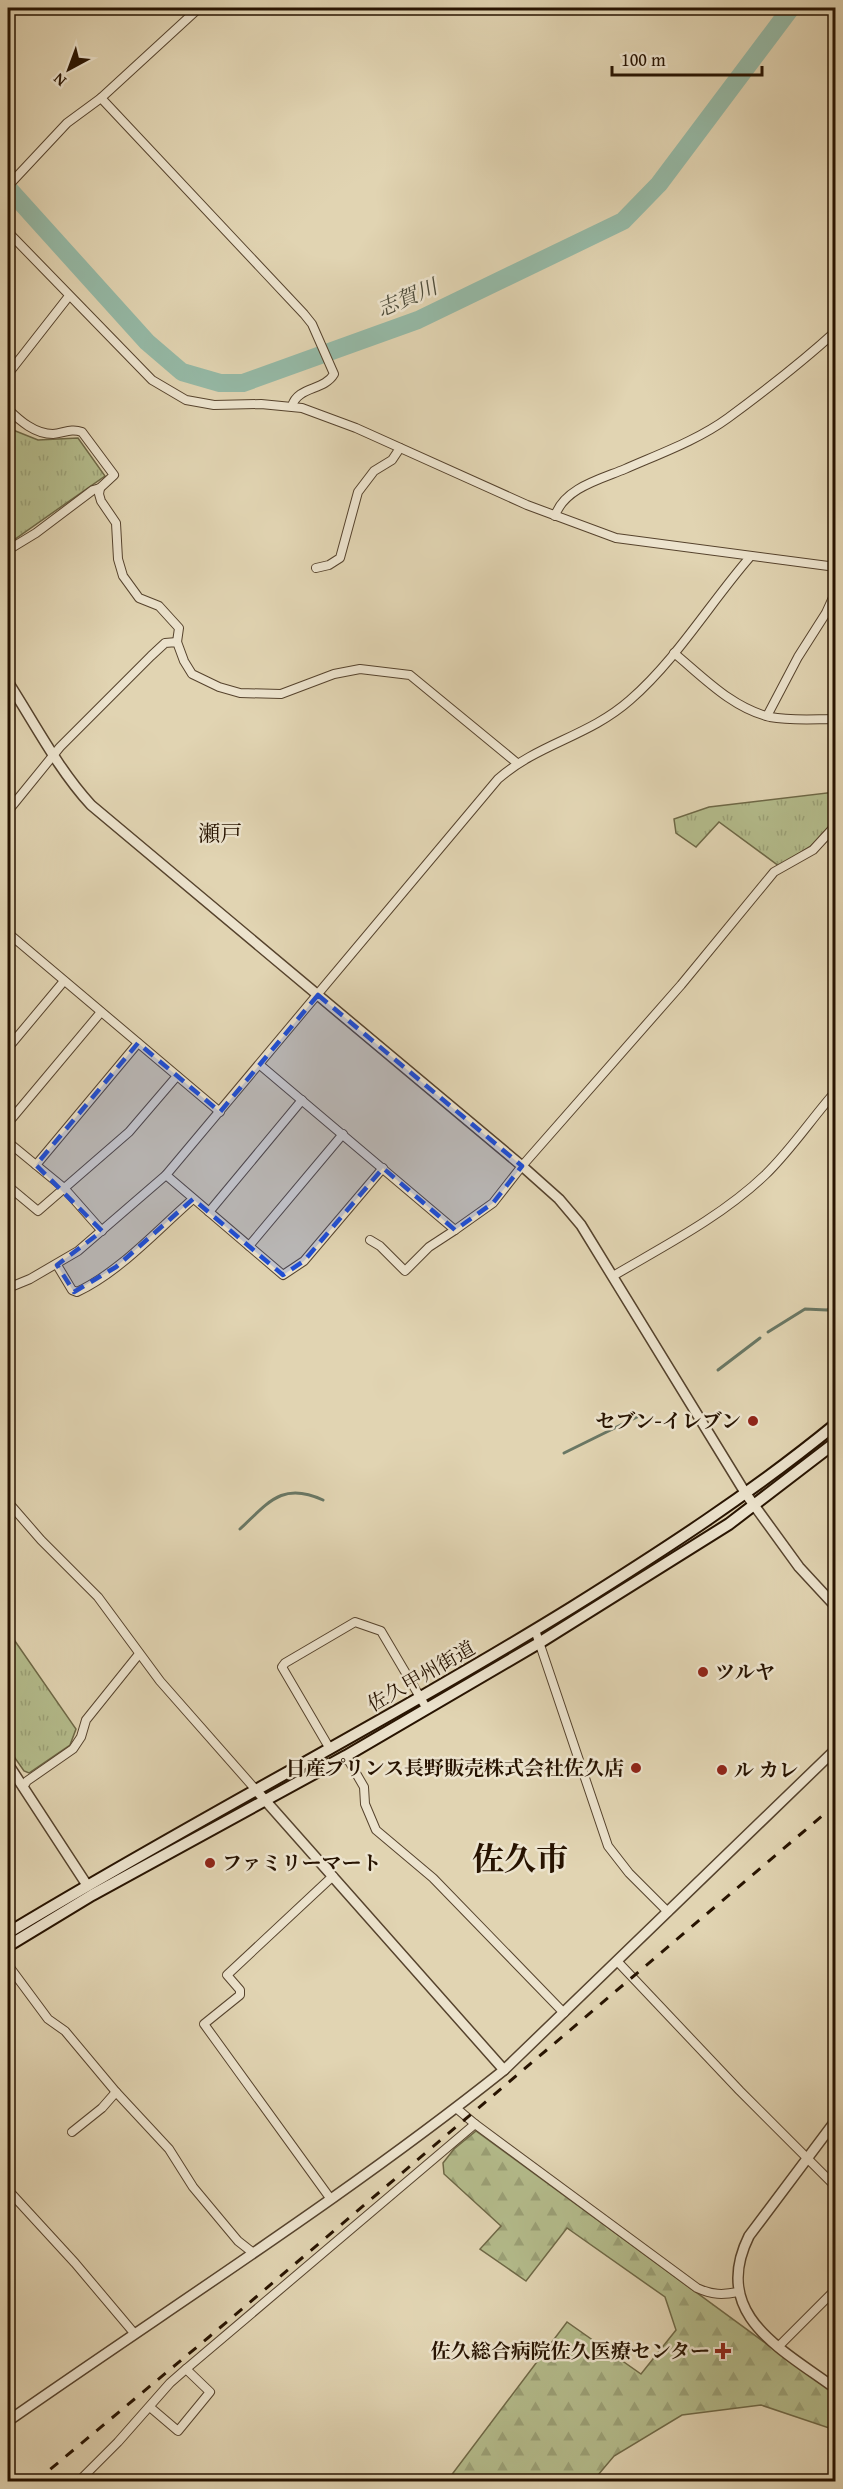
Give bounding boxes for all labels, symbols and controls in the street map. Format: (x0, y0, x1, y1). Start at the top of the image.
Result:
north arrow (39, 39, 99, 99)
scale bar (612, 39, 762, 77)
text: 100 m (621, 46, 666, 73)
text: N (47, 68, 71, 93)
water label: 志賀川 (372, 270, 444, 324)
district label: 瀬戸 (198, 817, 242, 849)
place label: セブン-イレブン (595, 1406, 741, 1435)
marker: セブン-イレブン (746, 1414, 760, 1428)
street label: 佐久甲州街道 (362, 1633, 480, 1718)
place label: ツルヤ (715, 1657, 775, 1686)
marker: ツルヤ (696, 1665, 710, 1679)
place label: 日産プリンス長野販売株式会社佐久店 (285, 1753, 624, 1782)
place label: ル カレ (734, 1755, 798, 1784)
marker: 日産プリンス長野販売株式会社佐久店 (629, 1761, 643, 1775)
marker: ル カレ (715, 1763, 729, 1777)
district label: 佐久市 (472, 1835, 568, 1882)
place label: ファミリーマート (222, 1848, 382, 1877)
marker: ファミリーマート (203, 1856, 217, 1870)
place label: 佐久総合病院佐久医療センター (431, 2336, 710, 2365)
marker: 佐久総合病院佐久医療センター (714, 2342, 732, 2360)

